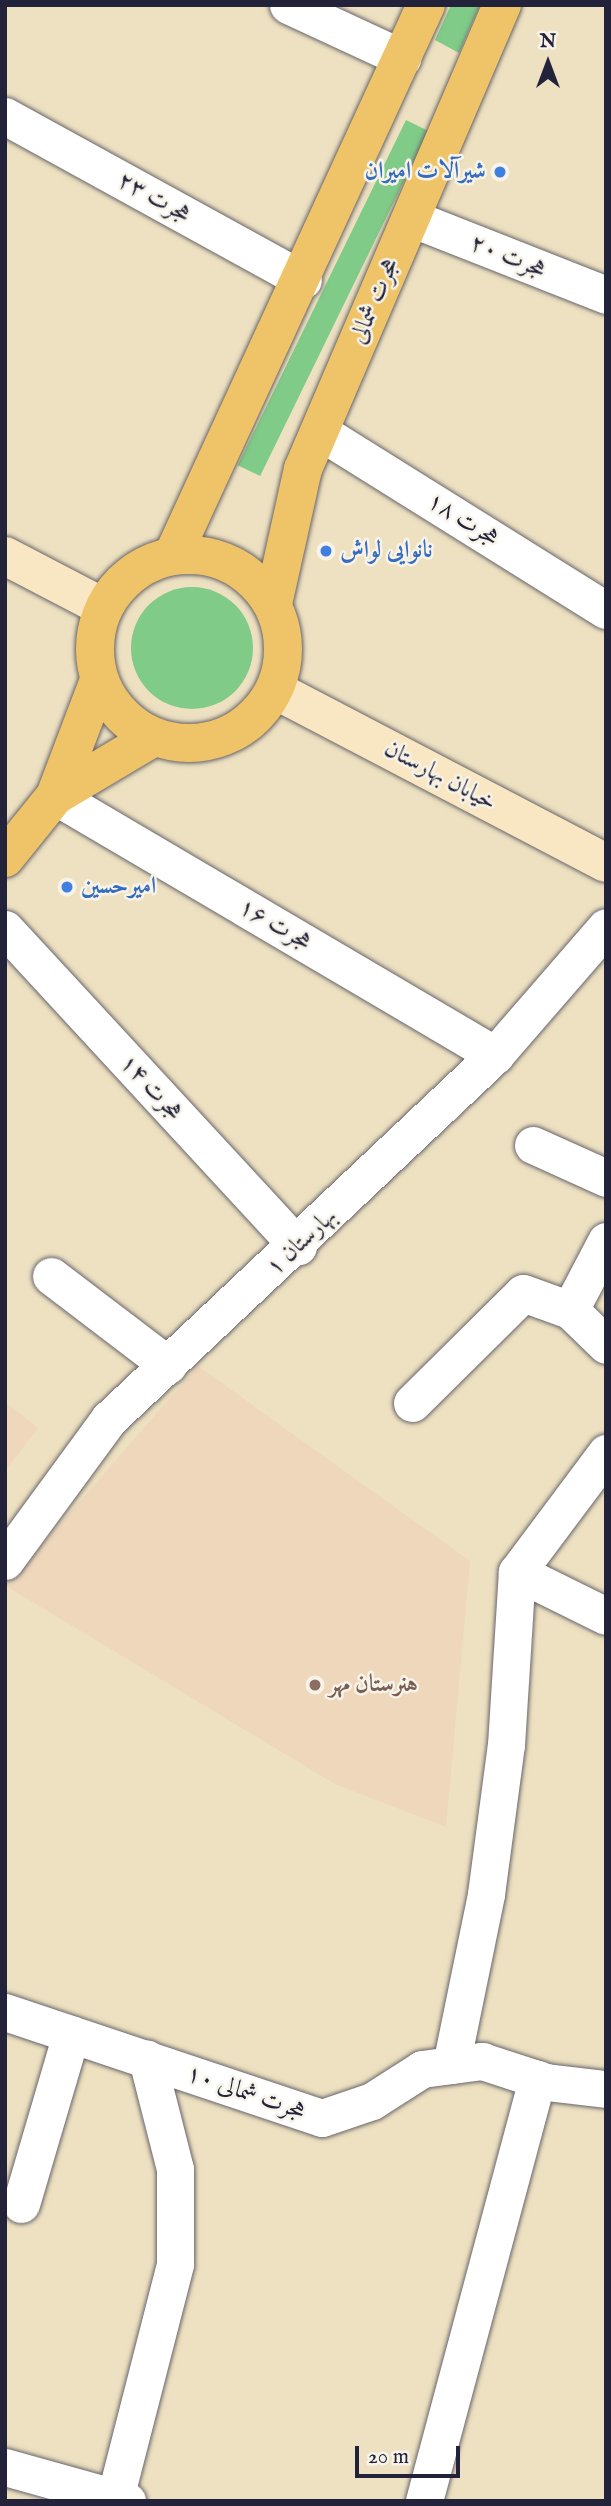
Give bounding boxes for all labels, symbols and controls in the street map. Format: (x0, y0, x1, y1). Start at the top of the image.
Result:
north arrow (513, 28, 583, 98)
text: N (540, 30, 556, 54)
place label: شیرآلات امیران (364, 158, 486, 186)
marker: شیرآلات امیران (492, 164, 508, 180)
street label: هجرت ۲۳ (112, 166, 196, 230)
street label: هجرت ۲۰ (466, 229, 550, 285)
street label: هجرت شمالی (344, 254, 406, 348)
street label: هجرت ۱۸ (422, 487, 504, 553)
place label: نانوایی لواش (340, 537, 432, 565)
marker: نانوایی لواش (318, 543, 334, 559)
street label: خیابان بهارستان (379, 735, 501, 817)
place label: امیرحسین (81, 873, 156, 901)
marker: امیرحسین (59, 879, 75, 895)
street label: هجرت ۱۶ (233, 893, 317, 957)
street label: هجرت ۱۴ (113, 1049, 189, 1127)
street label: بهارستان ۱ (261, 1202, 343, 1282)
place label: هنرستان مهر (329, 1671, 418, 1699)
marker: هنرستان مهر (307, 1677, 323, 1693)
street label: هجرت شمالی ۱۰ (183, 2059, 309, 2127)
scale bar (359, 2432, 464, 2476)
text: 20 m (368, 2444, 409, 2471)

